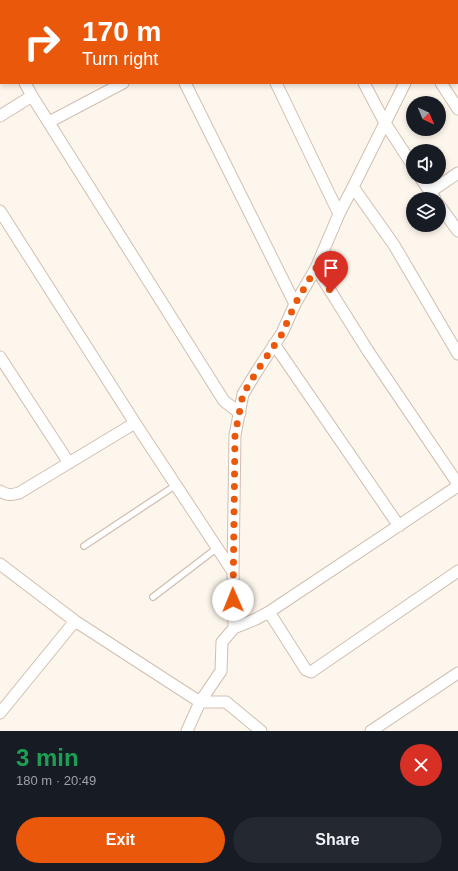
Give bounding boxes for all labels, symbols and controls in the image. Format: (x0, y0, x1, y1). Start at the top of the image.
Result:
icon: right (16, 16, 68, 68)
text: 170 m (82, 16, 161, 47)
text: Turn right (82, 49, 158, 69)
north arrow (406, 96, 446, 136)
map controls (406, 96, 446, 232)
button: sound (406, 144, 446, 184)
button: layers (406, 192, 446, 232)
pin (314, 251, 348, 292)
icon: arrive (320, 257, 342, 279)
position arrow (212, 579, 254, 621)
text: 3 min (16, 744, 79, 771)
button: close (400, 744, 442, 786)
text: 180 m · 20:49 (16, 773, 96, 788)
button: Exit (16, 817, 225, 863)
button: Share (233, 817, 442, 863)

